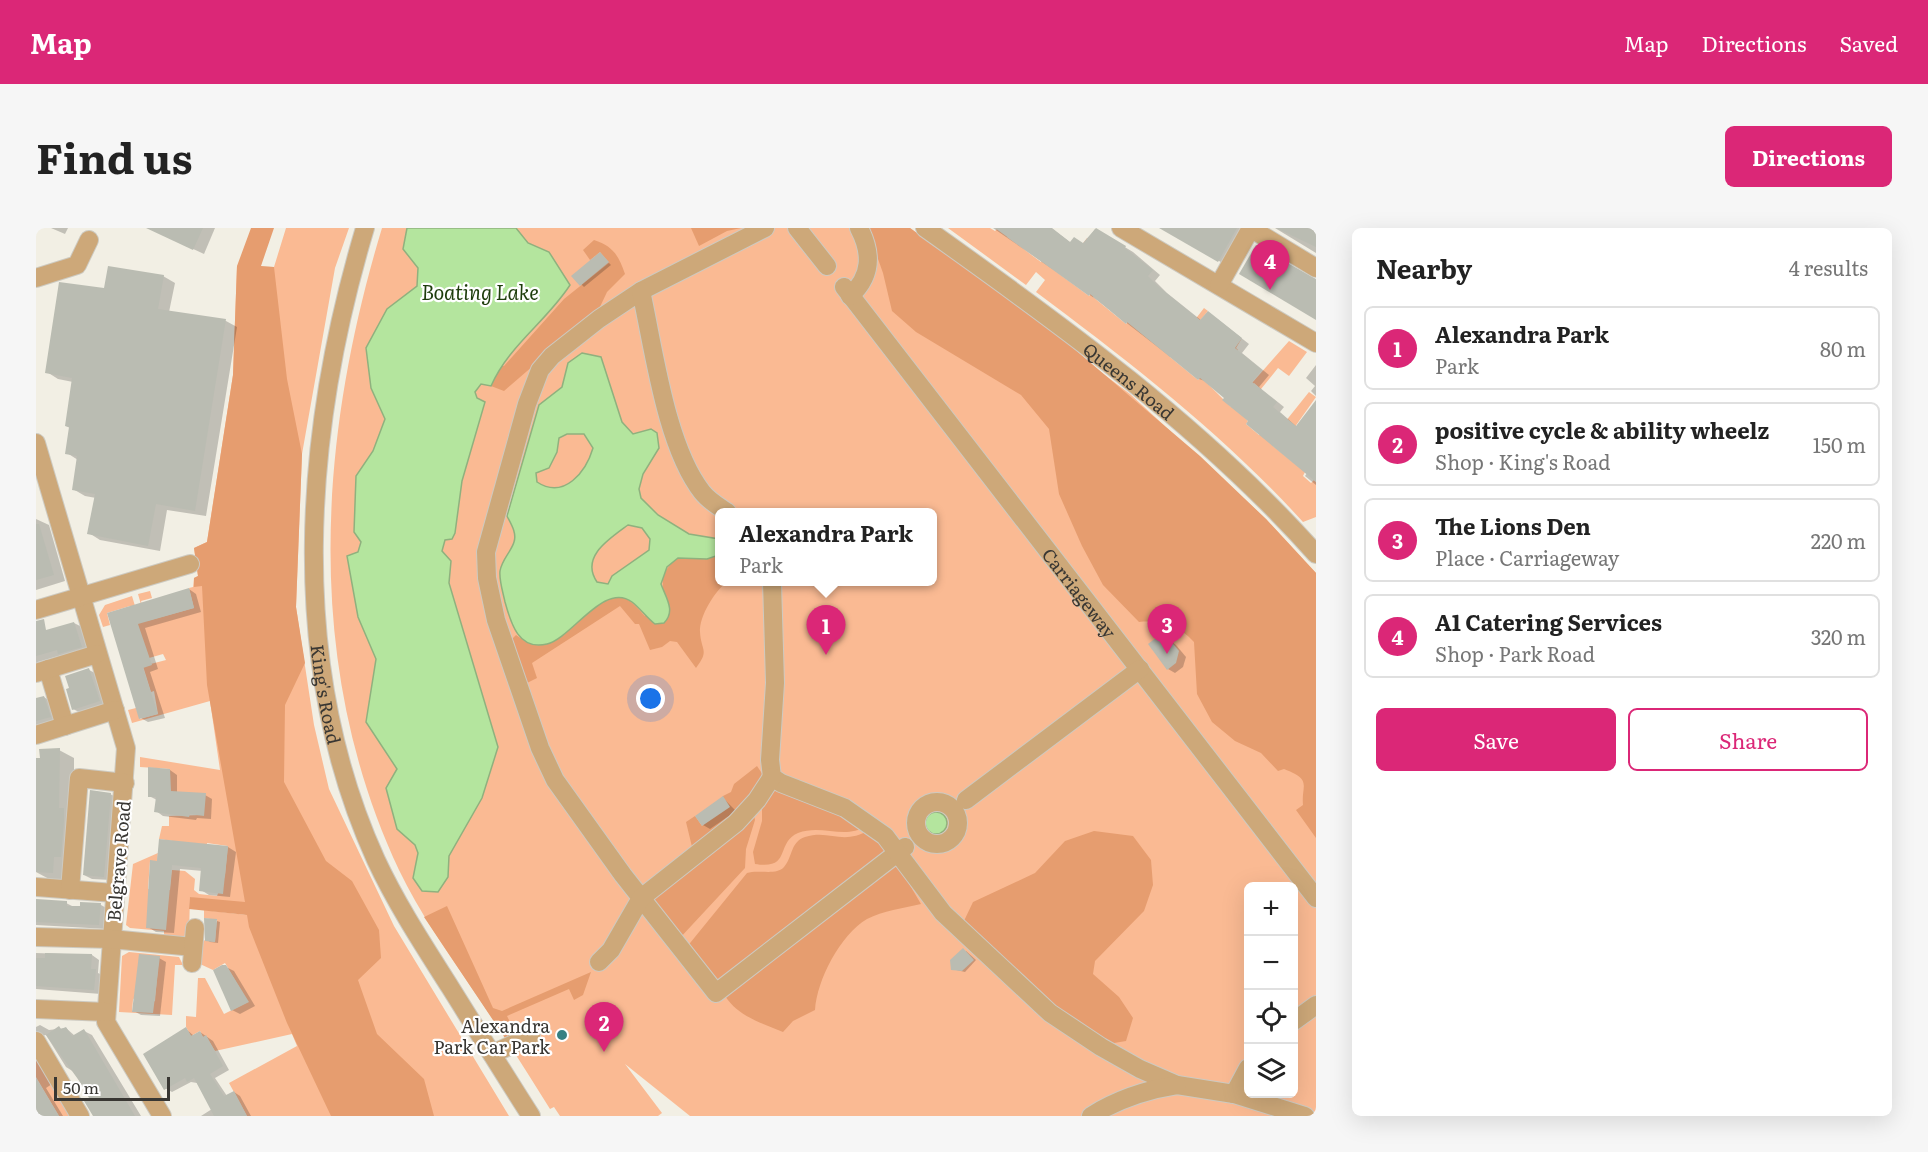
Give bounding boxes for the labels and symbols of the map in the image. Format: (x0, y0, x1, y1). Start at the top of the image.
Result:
pin: 4 (1250, 241, 1290, 290)
water label: Boating Lake (421, 276, 539, 306)
street label: Queens Road (1078, 335, 1181, 426)
street label: Carriageway (1036, 542, 1124, 644)
pin: 3 (1148, 604, 1186, 654)
pin: 1 (806, 606, 846, 655)
street label: King's Road (305, 643, 349, 747)
your location (636, 684, 665, 713)
street label: Belgrave Road (99, 799, 137, 923)
pin: 2 (584, 1002, 624, 1052)
place label: Alexandra Park Car Park (433, 1012, 551, 1060)
marker: Alexandra Park Car Park (555, 1028, 569, 1042)
scale bar (54, 1074, 170, 1102)

